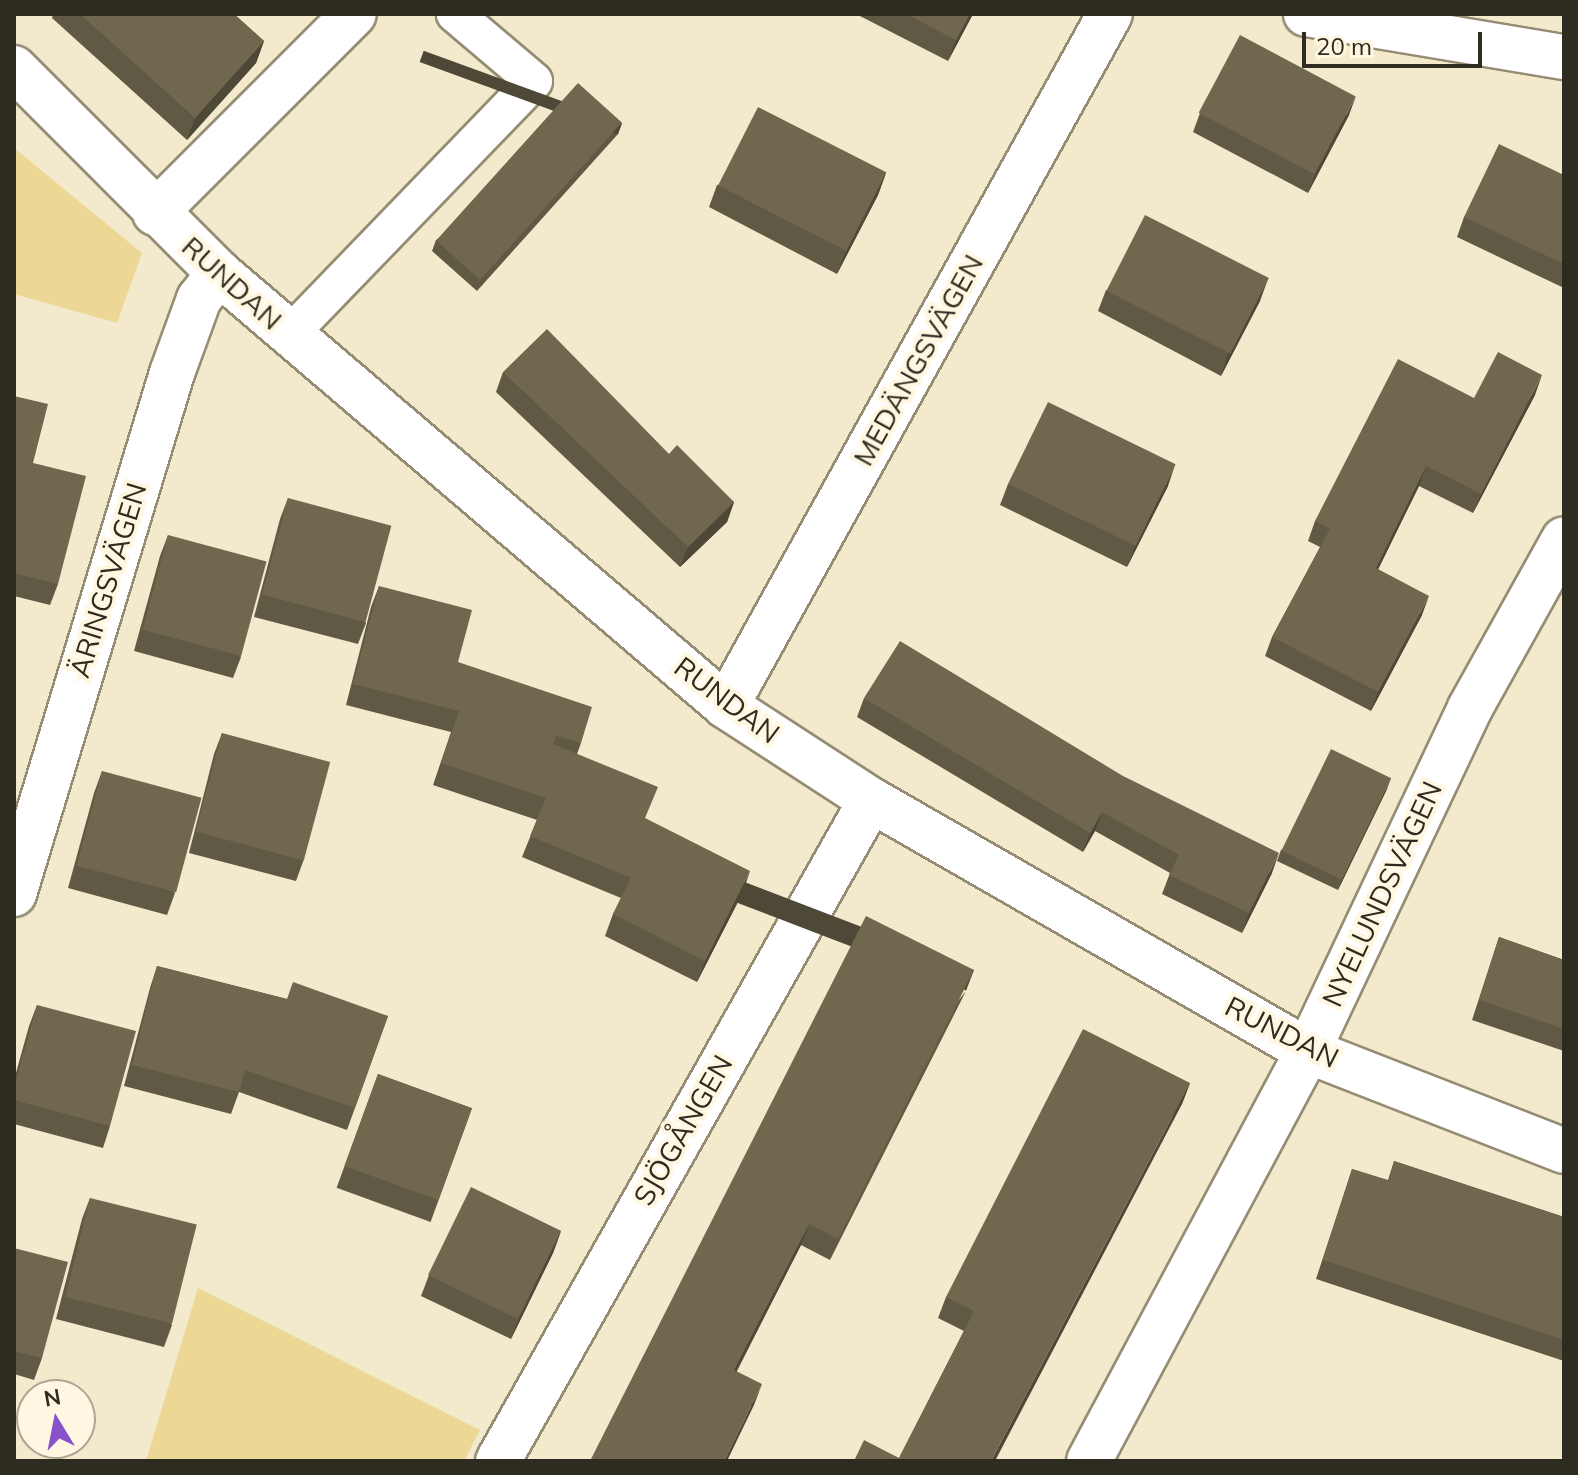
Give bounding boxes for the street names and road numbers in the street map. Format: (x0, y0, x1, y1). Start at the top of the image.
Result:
street label: RUNDAN (175, 229, 289, 337)
street label: MEDÄNGSVÄGEN (846, 249, 990, 471)
street label: ÄRINGSVÄGEN (62, 479, 154, 681)
street label: RUNDAN (668, 650, 786, 750)
street label: NYELUNDSVÄGEN (1315, 776, 1449, 1012)
street label: RUNDAN (1220, 989, 1344, 1075)
street label: SJÖGÅNGEN (626, 1049, 740, 1211)

